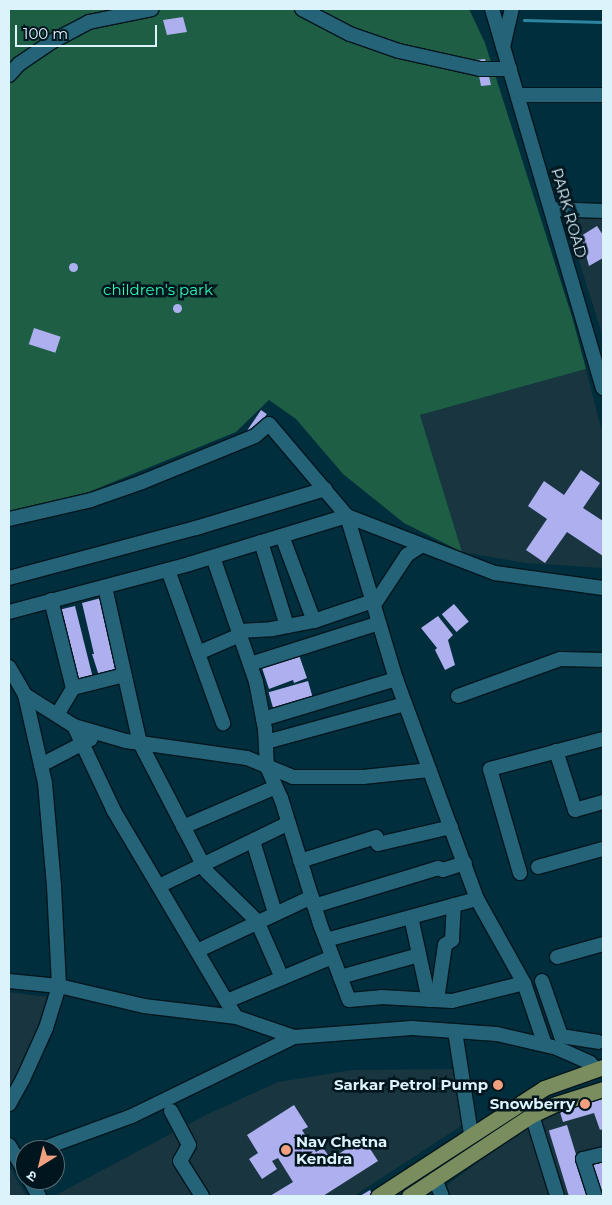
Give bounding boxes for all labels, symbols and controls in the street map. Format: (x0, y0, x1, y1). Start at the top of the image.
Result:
scale bar (18, 15, 160, 47)
text: 100 m (23, 24, 68, 43)
street label: PARK ROAD (548, 166, 590, 260)
park label: children's park (103, 281, 213, 299)
place label: Sarkar Petrol Pump (334, 1076, 488, 1094)
marker: Sarkar Petrol Pump (492, 1079, 504, 1091)
place label: Snowberry (490, 1095, 575, 1113)
marker: Snowberry (579, 1098, 591, 1110)
place label: Nav Chetna Kendra (296, 1132, 387, 1167)
north arrow (15, 1140, 65, 1190)
marker: Nav Chetna Kendra (280, 1144, 292, 1156)
text: उ (23, 1167, 40, 1186)

